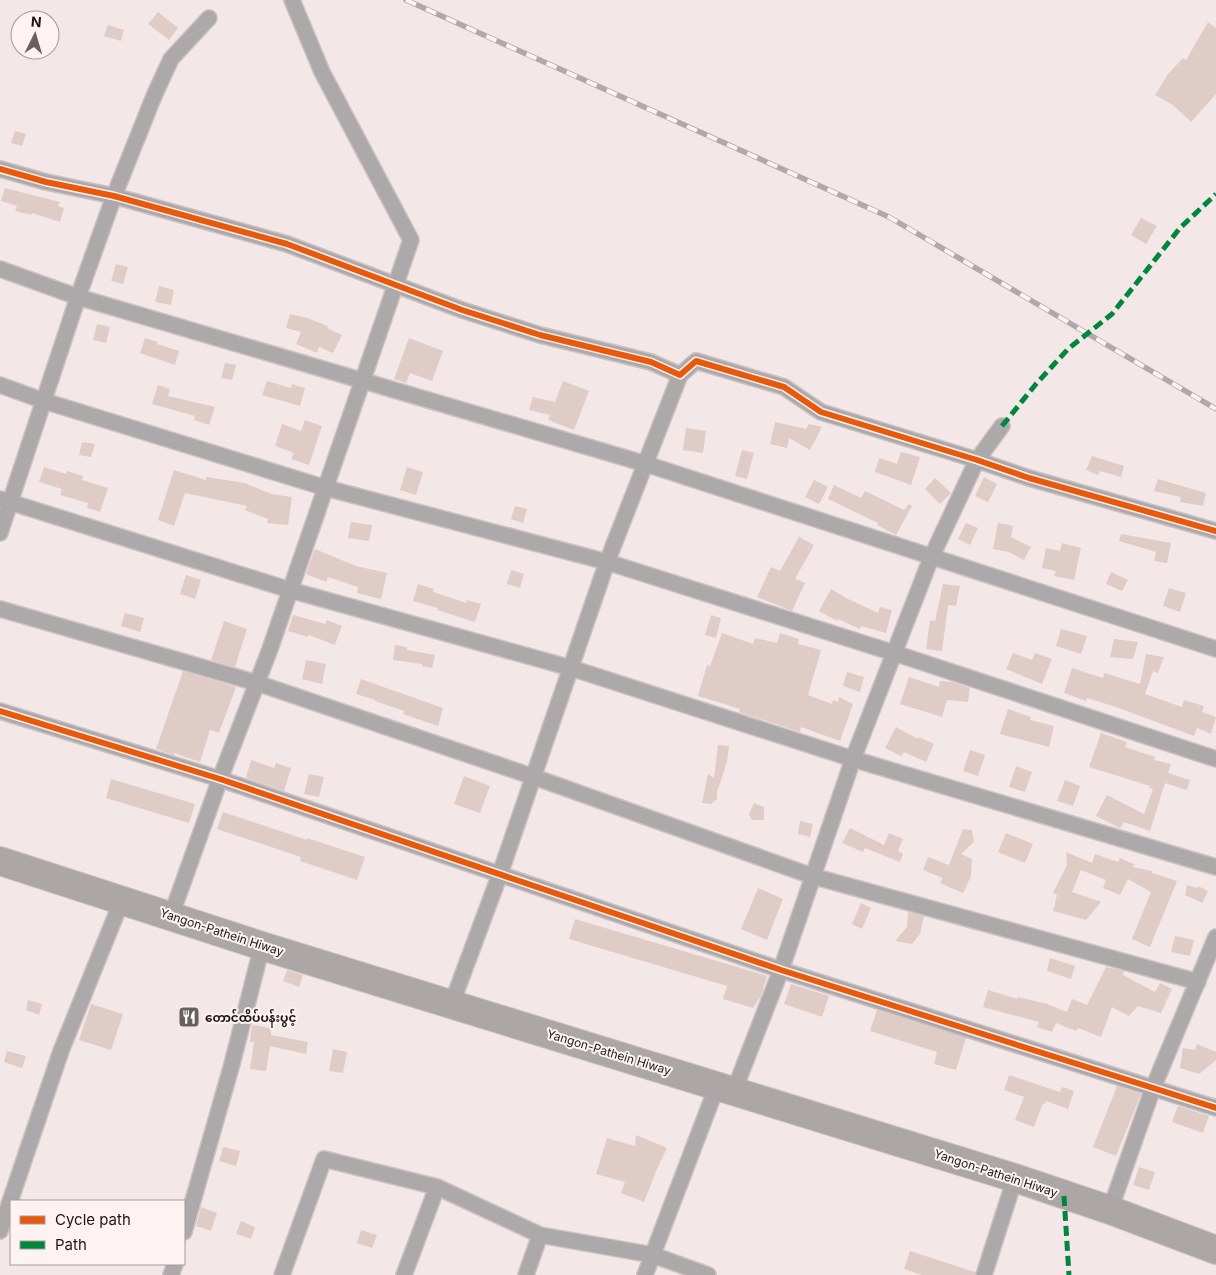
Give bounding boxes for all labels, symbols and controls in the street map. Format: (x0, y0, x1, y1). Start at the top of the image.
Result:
north arrow (10, 10, 60, 60)
text: N (30, 13, 42, 30)
street label: Yangon-Pathein Hiway (158, 905, 286, 959)
restaurant icon: တောင်ထိပ်ပန်းပွင့် (177, 1005, 201, 1029)
place label: တောင်ထိပ်ပန်းပွင့် (205, 1008, 296, 1028)
street label: Yangon-Pathein Hiway (545, 1026, 673, 1078)
street label: Yangon-Pathein Hiway (932, 1146, 1060, 1200)
legend (10, 1200, 185, 1265)
text: Cycle path (55, 1210, 131, 1229)
text: Path (55, 1235, 87, 1254)

